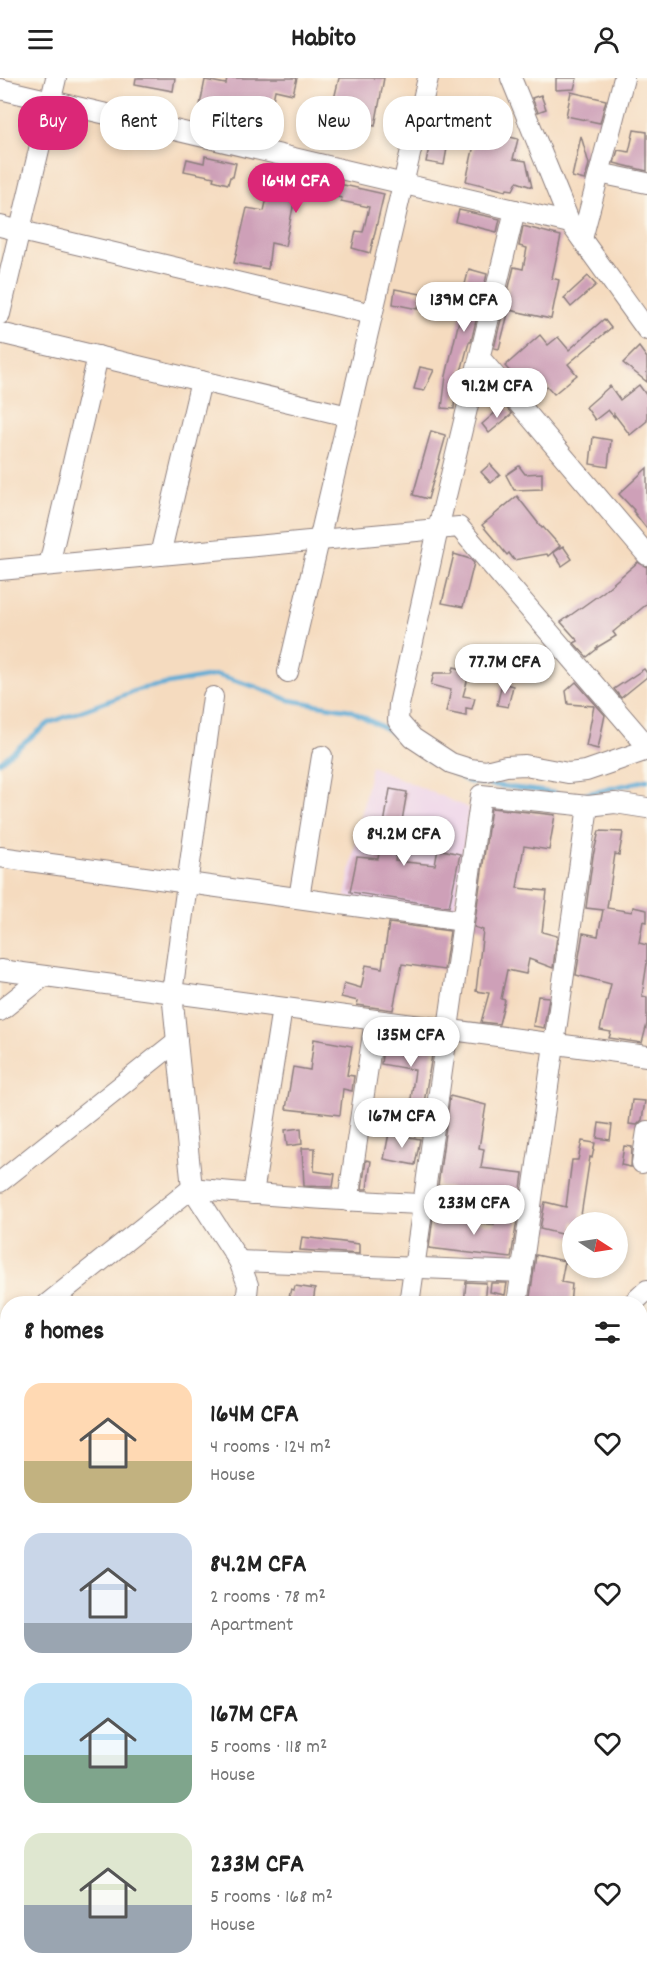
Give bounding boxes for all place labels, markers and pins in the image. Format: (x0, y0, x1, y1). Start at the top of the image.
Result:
pin: 164M CFA (234, 163, 358, 214)
pin: 139M CFA (402, 282, 526, 333)
pin: 91.2M CFA (428, 368, 566, 419)
pin: 77.7M CFA (436, 644, 574, 695)
pin: 84.2M CFA (335, 816, 473, 867)
pin: 135M CFA (349, 1017, 473, 1068)
pin: 167M CFA (340, 1098, 464, 1149)
pin: 233M CFA (412, 1185, 536, 1236)

